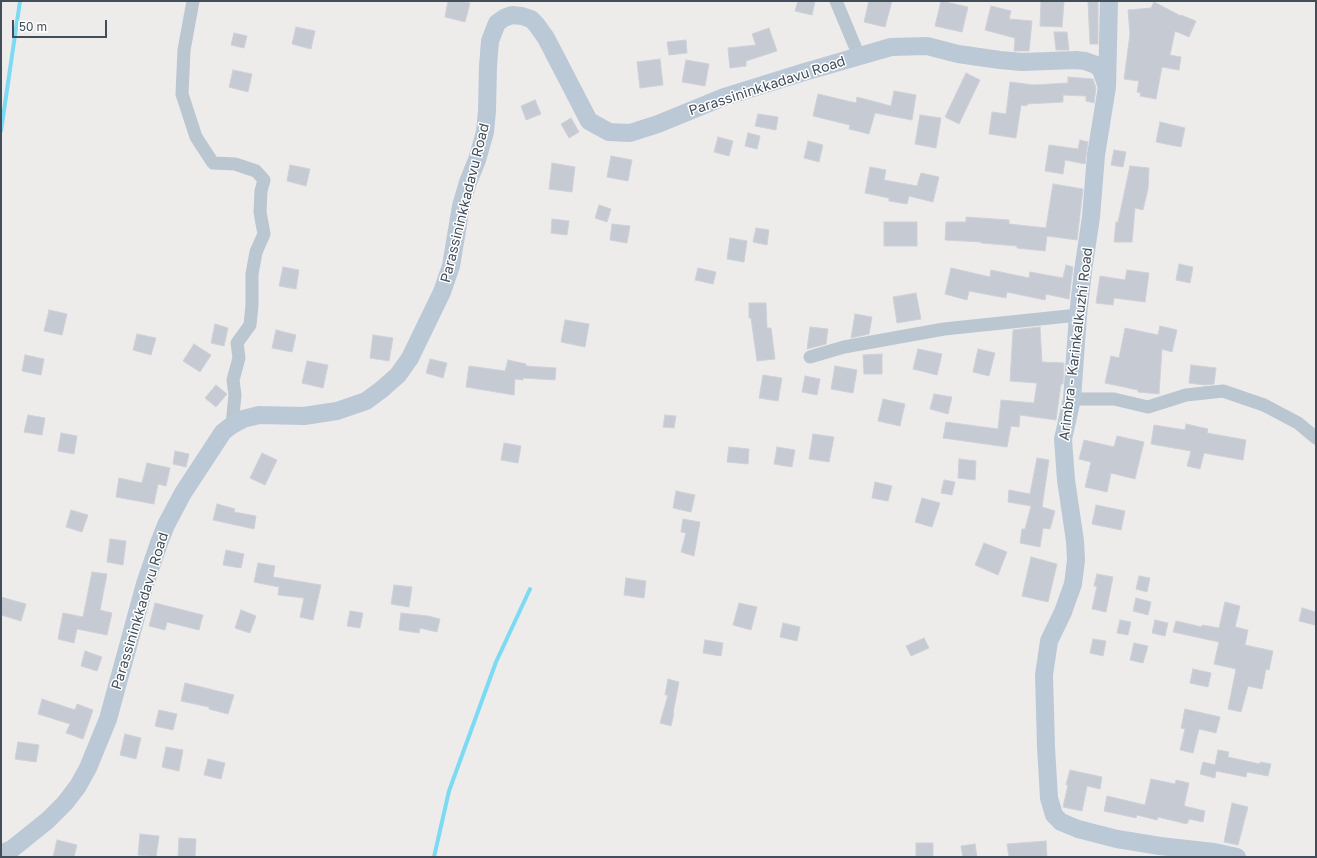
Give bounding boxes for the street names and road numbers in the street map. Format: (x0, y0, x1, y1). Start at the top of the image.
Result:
street label: Parassininkkadavu Road (687, 53, 847, 119)
street label: Parassininkkadavu Road (437, 122, 493, 284)
street label: Arimbra - Karinkalkuzhi Road (1056, 247, 1096, 441)
street label: Parassininkkadavu Road (108, 530, 172, 692)

